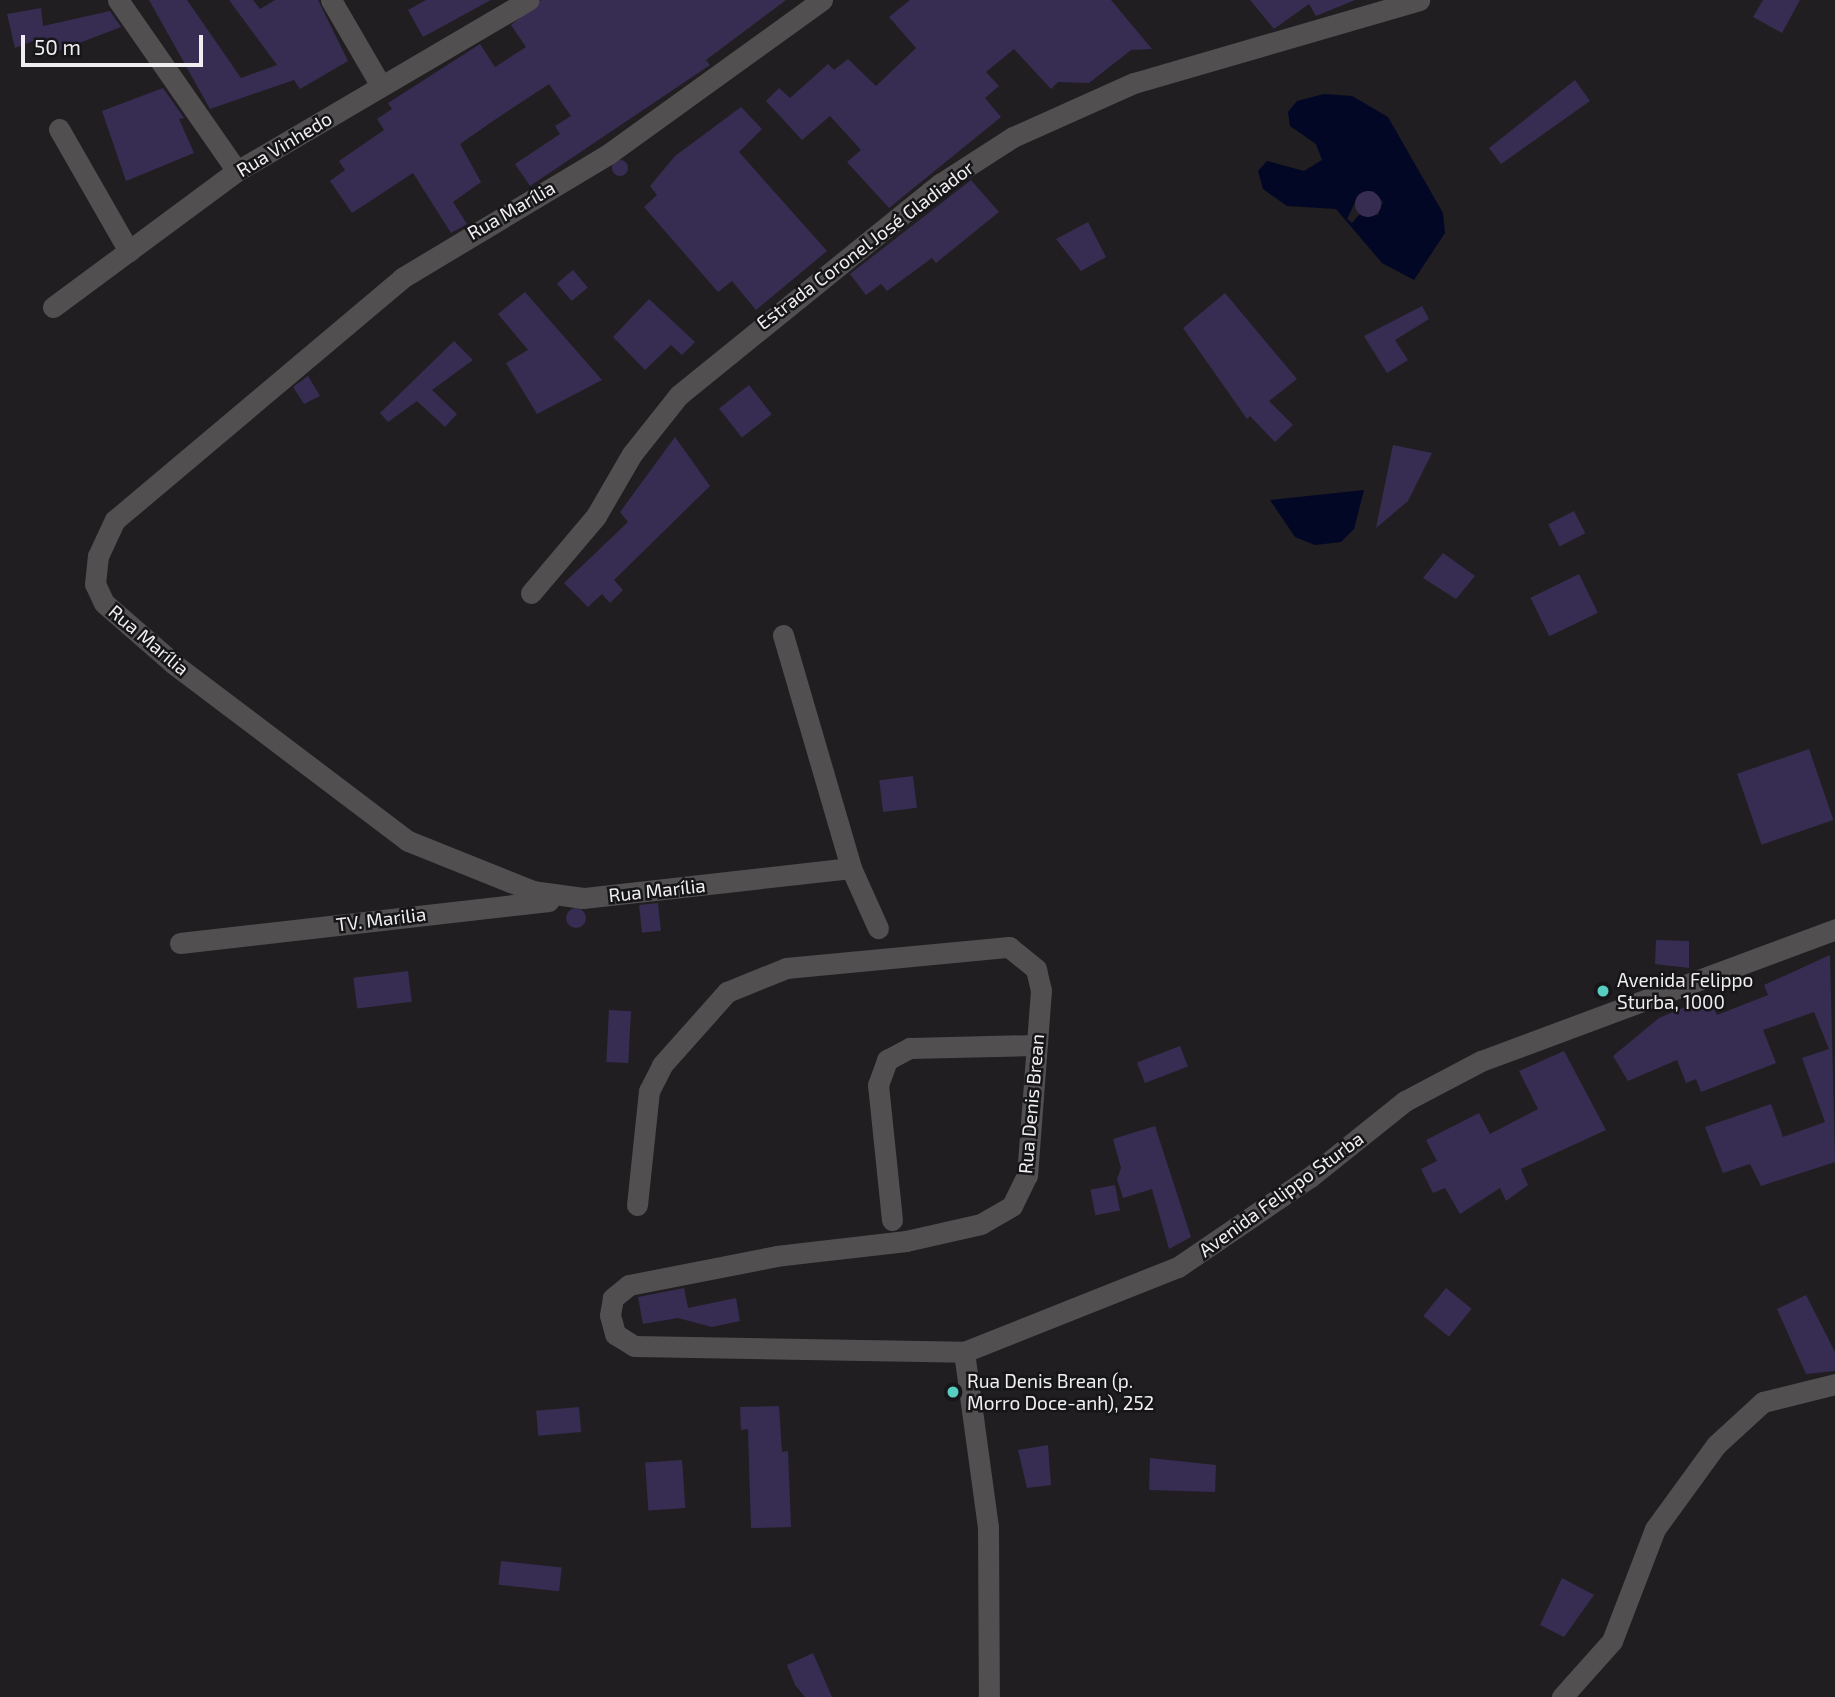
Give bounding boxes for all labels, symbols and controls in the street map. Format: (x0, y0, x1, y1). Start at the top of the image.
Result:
scale bar (24, 21, 206, 65)
text: 50 m (34, 34, 81, 59)
street label: Rua Vinhedo (232, 107, 336, 181)
street label: Estrada Coronel José Gladiador (752, 156, 978, 334)
street label: Rua Marília (463, 176, 559, 244)
street label: Rua Marília (104, 600, 194, 680)
street label: Rua Marília (607, 874, 707, 906)
street label: TV. Marilia (335, 902, 427, 936)
place label: Avenida Felippo Sturba, 1000 (1617, 969, 1753, 1013)
marker: Avenida Felippo Sturba, 1000 (1595, 983, 1611, 999)
street label: Rua Denis Brean (1014, 1033, 1048, 1175)
street label: Avenida Felippo Sturba (1194, 1127, 1368, 1261)
place label: Rua Denis Brean (p. Morro Doce-anh), 252 (967, 1370, 1154, 1414)
marker: Rua Denis Brean (p. Morro Doce-anh), 252 (945, 1384, 961, 1400)

